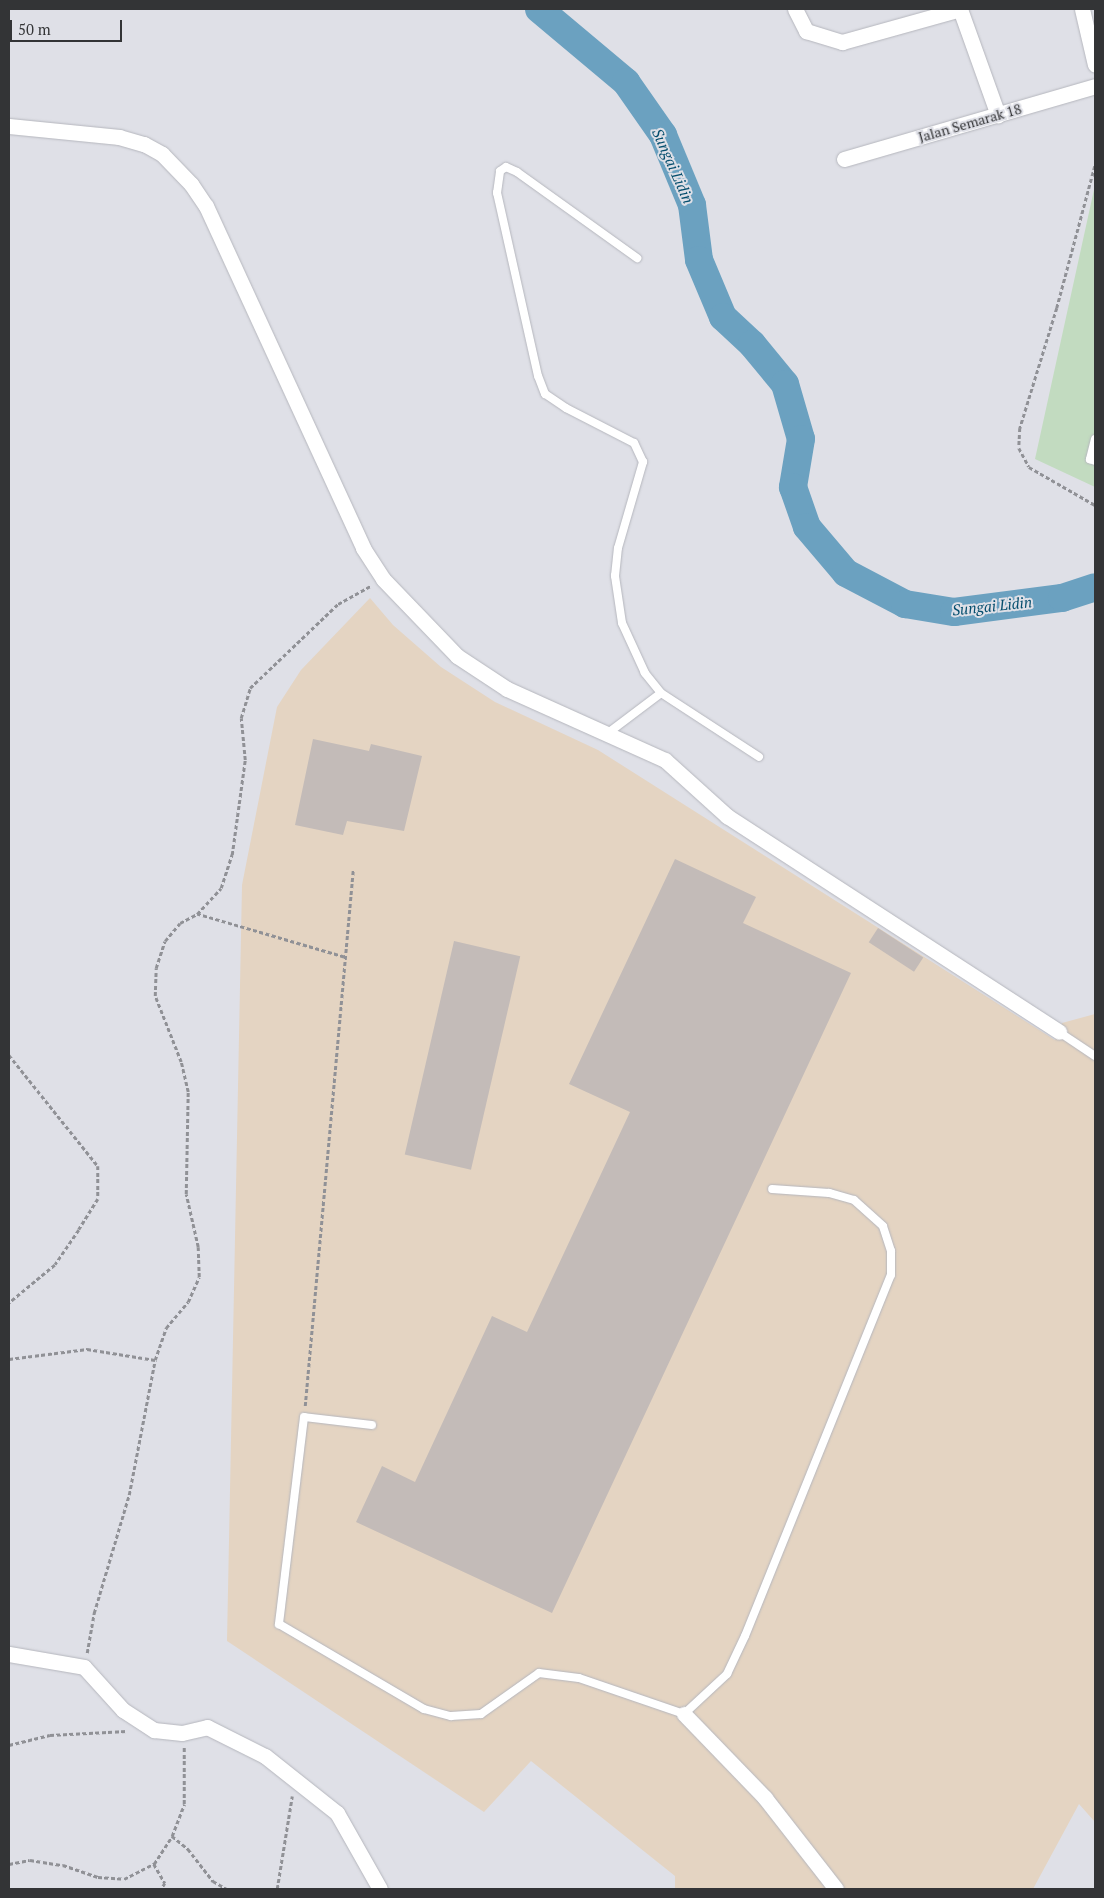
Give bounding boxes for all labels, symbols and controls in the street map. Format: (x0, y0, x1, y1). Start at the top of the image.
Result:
scale bar (12, 10, 125, 42)
text: 50 m (18, 19, 51, 39)
street label: Jalan Semarak 18 (916, 100, 1024, 146)
water label: Sungai Lidin (648, 126, 698, 206)
water label: Sungai Lidin (951, 593, 1033, 619)

